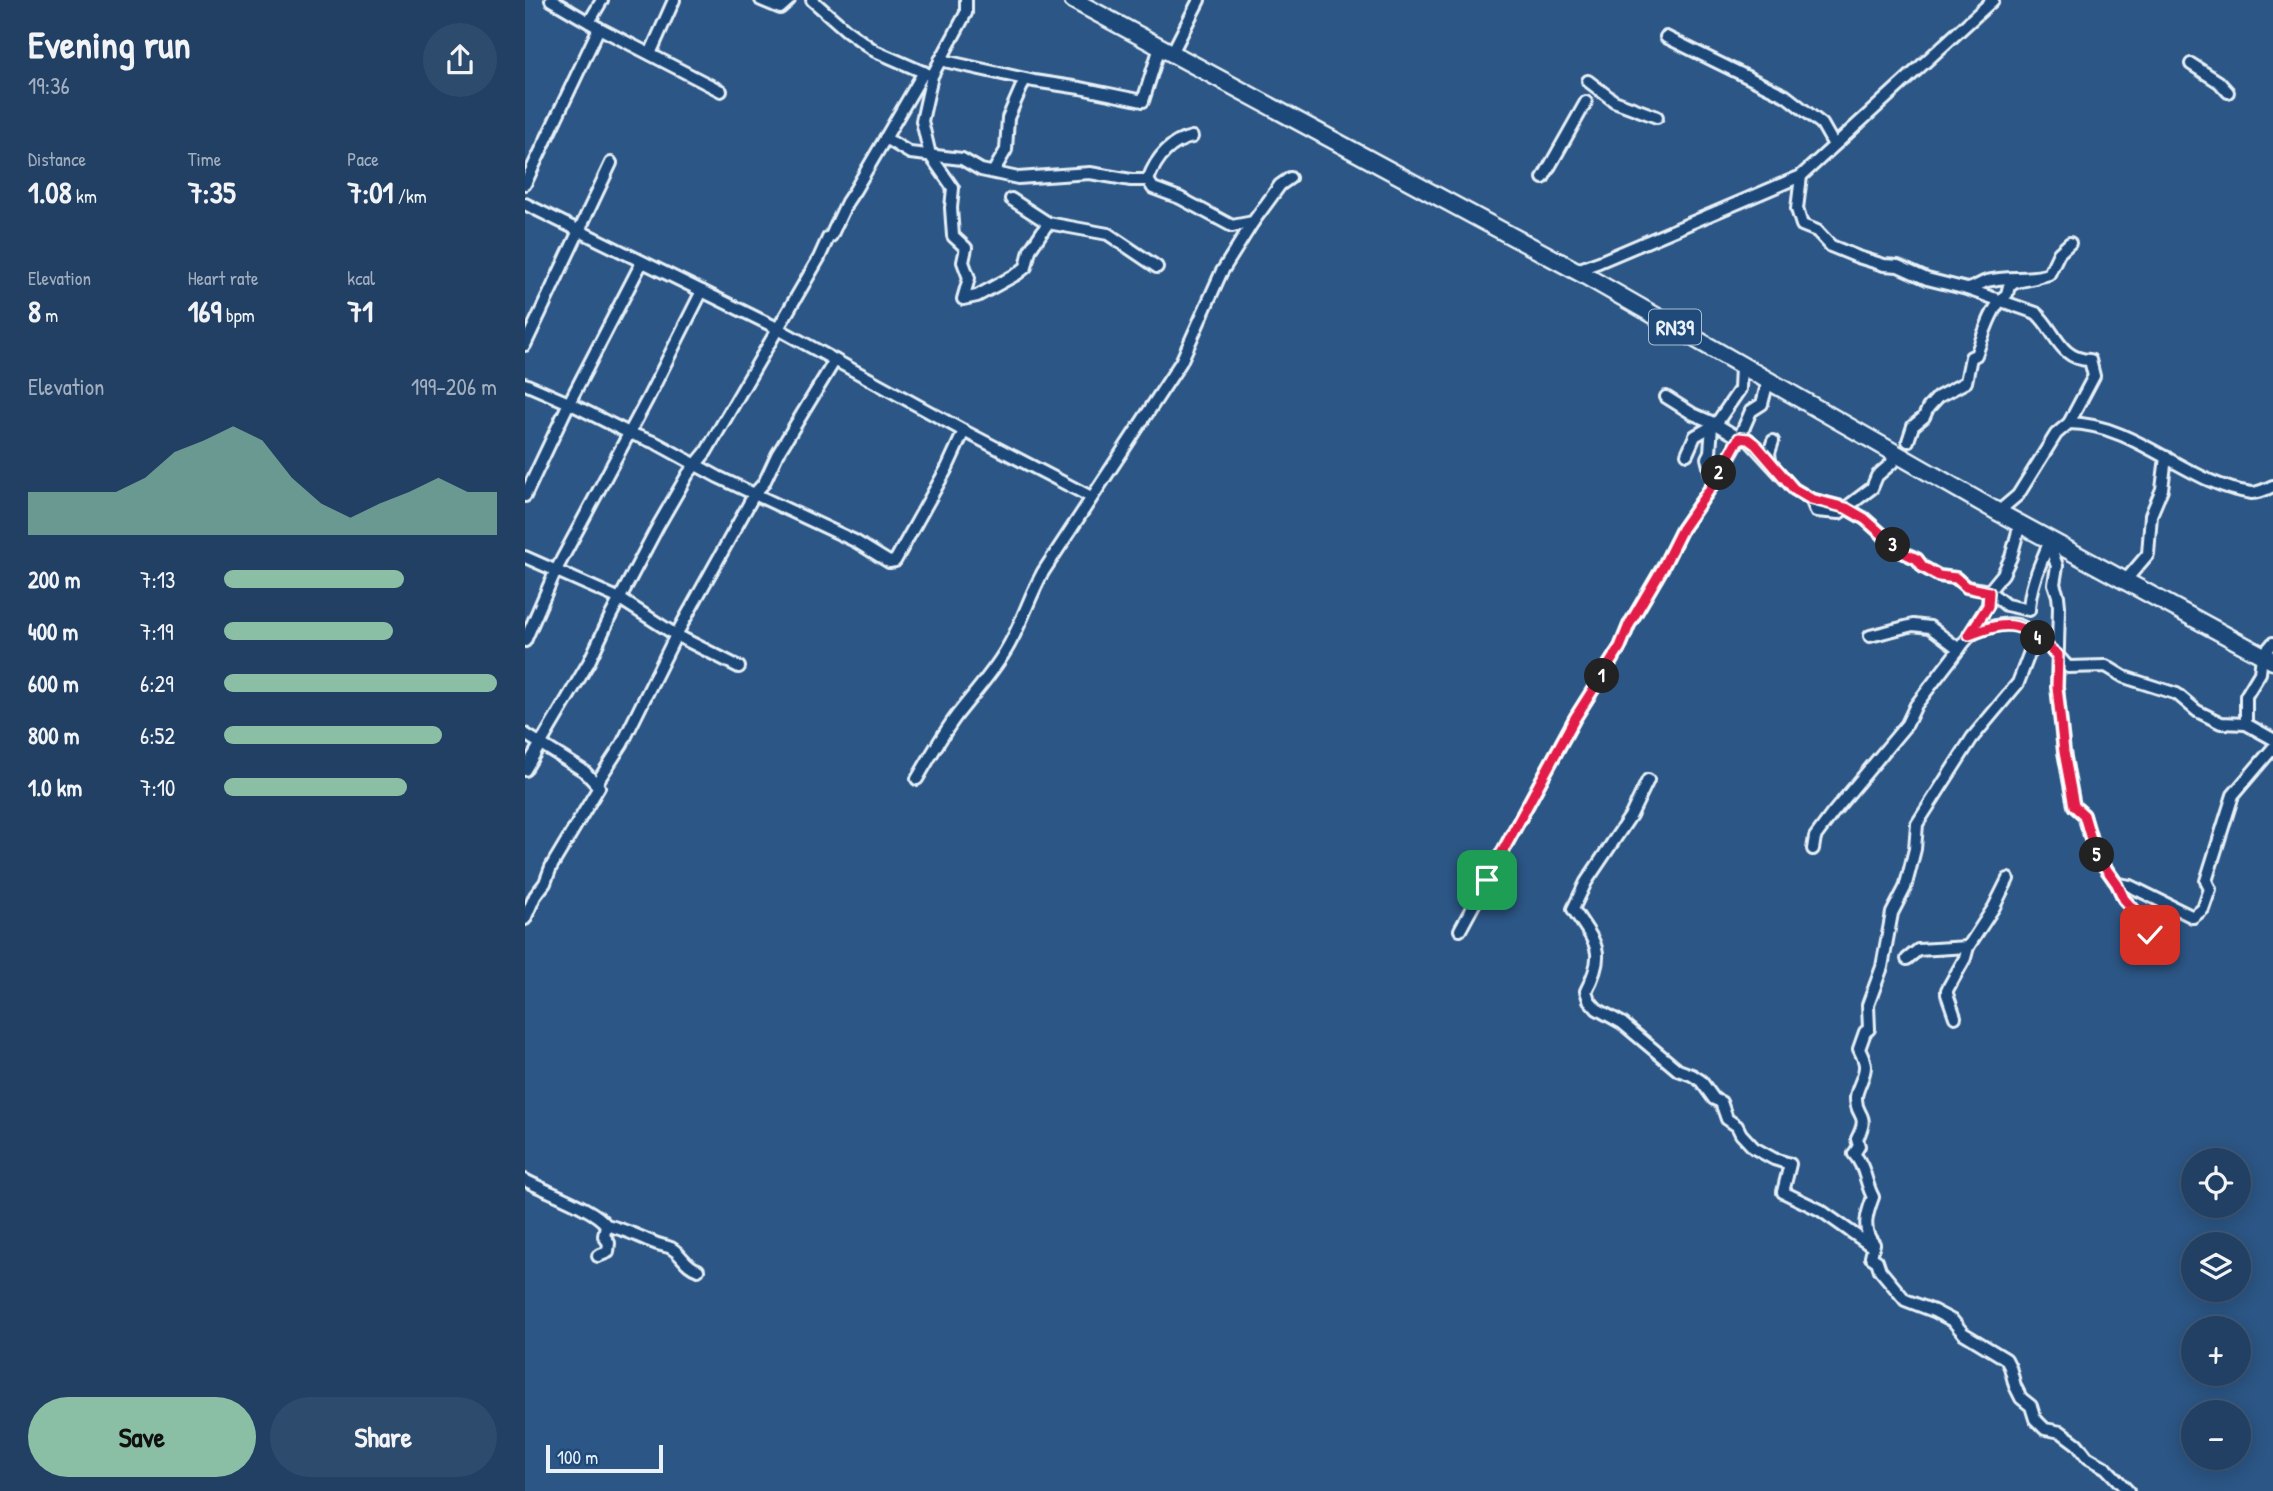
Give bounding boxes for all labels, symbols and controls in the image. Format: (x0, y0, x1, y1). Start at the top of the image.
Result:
text: Evening run (28, 18, 191, 70)
button: share (423, 23, 497, 97)
text: 19:36 (28, 70, 70, 101)
text: Distance (28, 146, 86, 172)
text: Time (188, 146, 221, 172)
text: Pace (347, 146, 379, 172)
text: 1.08 (28, 172, 72, 212)
text: 7:35 (188, 172, 236, 212)
text: 7:01 (347, 172, 393, 212)
text: km (72, 183, 97, 209)
text: /km (393, 183, 427, 209)
text: Elevation (28, 265, 91, 291)
text: Heart rate (188, 265, 259, 291)
text: kcal (347, 265, 375, 291)
text: 8 (28, 291, 41, 331)
text: 169 (188, 291, 222, 331)
text: 71 (347, 291, 373, 331)
text: m (41, 302, 58, 328)
text: bpm (222, 302, 255, 328)
road number: RN39 (1649, 310, 1701, 344)
text: Elevation (28, 371, 104, 402)
text: 199–206 m (411, 371, 497, 402)
pin: 2 (1701, 456, 1737, 490)
text: 2 (1714, 459, 1723, 485)
pin: 3 (1875, 528, 1911, 562)
text: 3 (1888, 531, 1897, 557)
text: 200 m (28, 564, 80, 595)
text: 7:13 (140, 564, 175, 595)
text: 400 m (28, 616, 78, 647)
text: 7:19 (140, 616, 174, 647)
pin: 4 (2021, 620, 2055, 656)
text: 4 (2034, 624, 2041, 650)
pin: 1 (1585, 658, 1619, 694)
text: 1 (1598, 662, 1605, 688)
text: 600 m (28, 668, 79, 699)
text: 6:29 (140, 668, 174, 699)
text: 800 m (28, 720, 80, 751)
text: 6:52 (140, 720, 175, 751)
text: 1.0 km (28, 772, 82, 803)
text: 7:10 (140, 772, 175, 803)
pin: 5 (2079, 838, 2115, 872)
text: 5 (2092, 841, 2101, 867)
pin (1457, 850, 1517, 910)
icon: arrive (1468, 861, 1506, 899)
pin (2120, 905, 2180, 965)
icon: check (2131, 916, 2169, 954)
map controls (2181, 1148, 2251, 1470)
button: locate (2181, 1148, 2251, 1218)
button: layers (2181, 1232, 2251, 1302)
button: + (2181, 1316, 2251, 1386)
button: Save (28, 1397, 256, 1477)
button: Share (270, 1397, 497, 1477)
button: − (2181, 1400, 2251, 1470)
scale bar (546, 1442, 663, 1474)
text: 100 m (557, 1444, 598, 1470)

